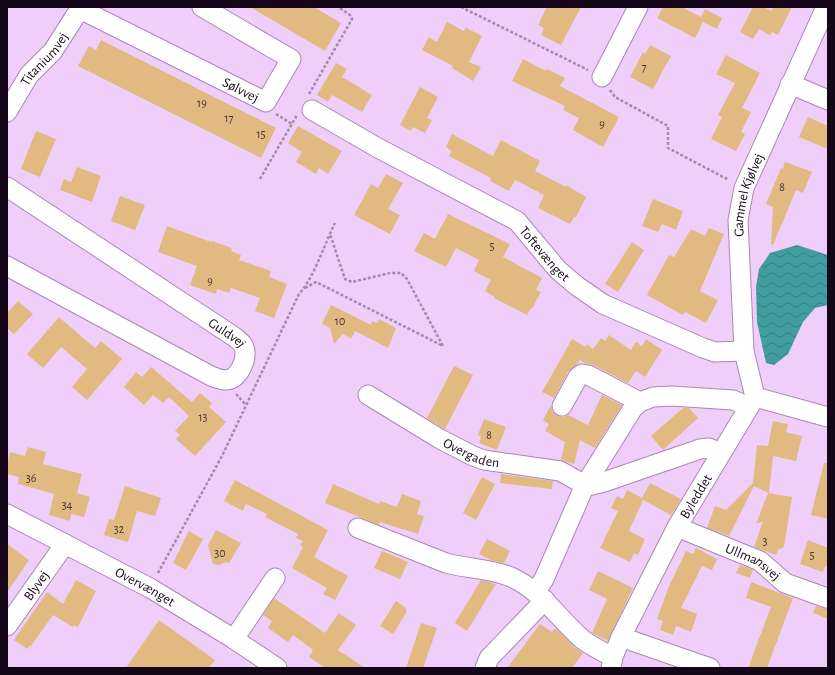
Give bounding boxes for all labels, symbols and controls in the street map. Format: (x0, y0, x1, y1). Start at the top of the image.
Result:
street label: Titaniumvej (18, 30, 71, 88)
house number: 7 (641, 61, 647, 73)
street label: Sølvvej (220, 76, 261, 105)
house number: 19 (197, 97, 207, 109)
house number: 17 (224, 112, 234, 124)
house number: 9 (599, 118, 605, 130)
house number: 15 (256, 128, 266, 140)
street label: Gammel Kjølvej (732, 151, 767, 237)
house number: 8 (779, 181, 785, 193)
street label: Toftevænget (517, 224, 572, 285)
house number: 5 (489, 240, 495, 252)
house number: 9 (207, 275, 213, 287)
house number: 10 (335, 315, 345, 327)
street label: Guldvej (206, 316, 248, 350)
house number: 13 (198, 411, 208, 423)
house number: 8 (486, 429, 492, 441)
street label: Overgaden (441, 436, 500, 470)
house number: 36 (26, 472, 37, 484)
street label: Byleddet (678, 472, 715, 521)
house number: 34 (62, 499, 73, 511)
house number: 32 (114, 523, 125, 535)
house number: 3 (763, 535, 768, 547)
street label: Ullmansvej (723, 542, 783, 584)
house number: 30 (214, 547, 226, 559)
house number: 5 (809, 549, 815, 561)
street label: Overvænget (113, 565, 177, 610)
street label: Blyvej (21, 568, 52, 603)

